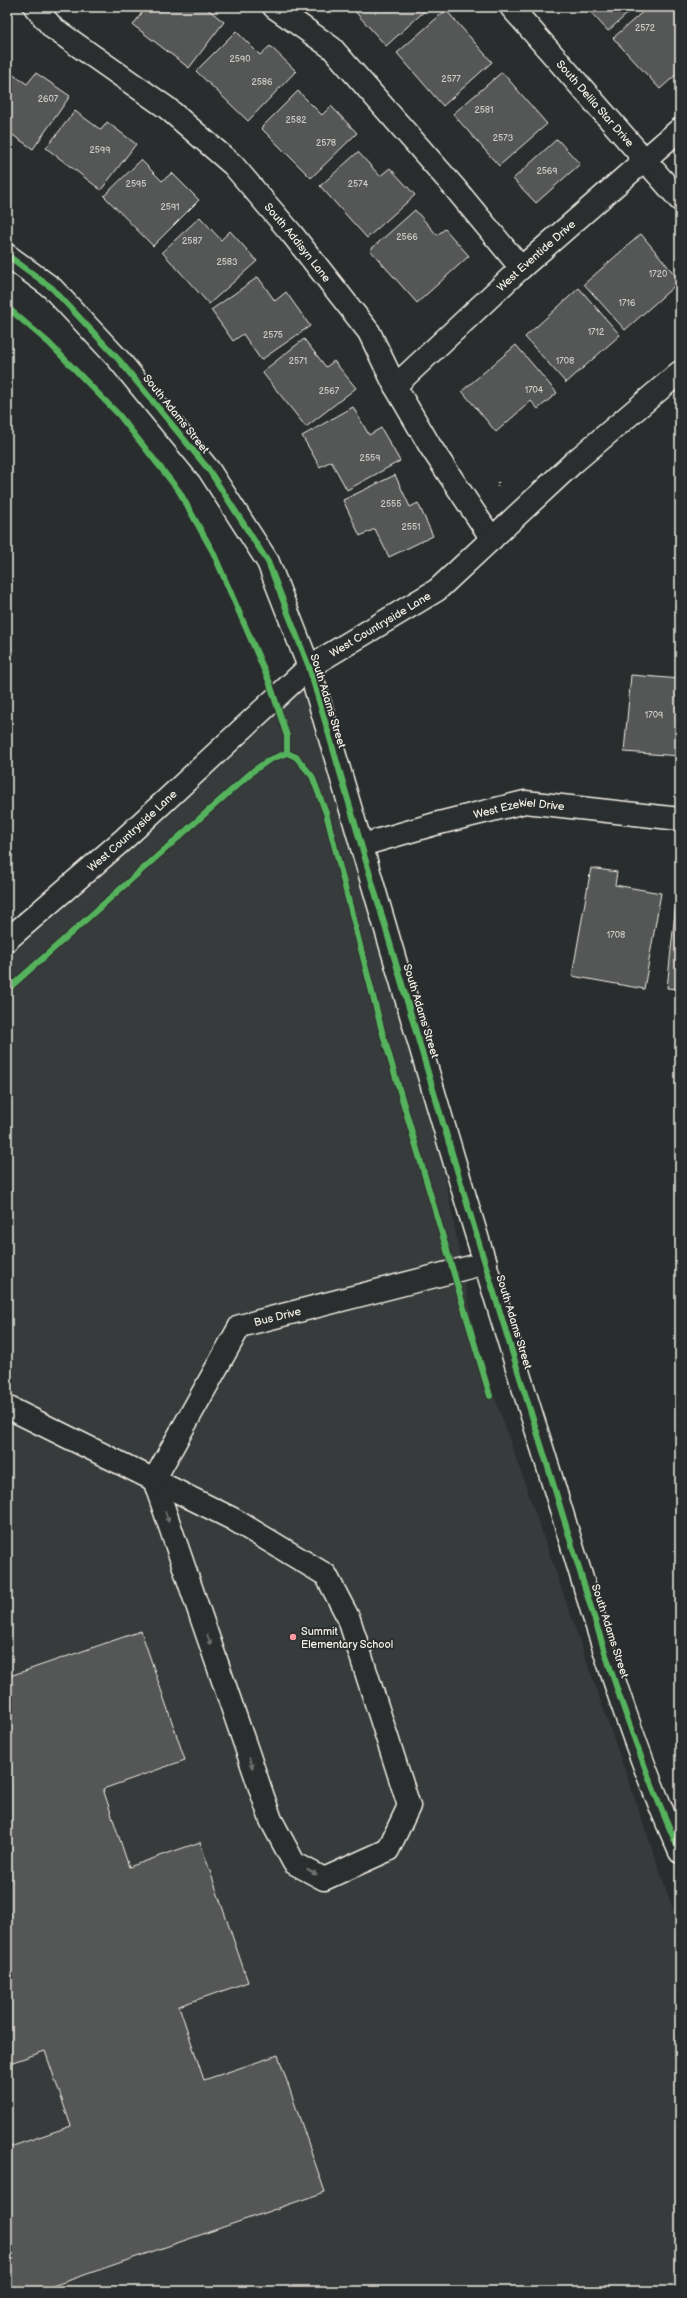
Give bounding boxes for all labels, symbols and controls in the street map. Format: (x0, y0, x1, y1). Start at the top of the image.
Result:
house number: 2572 (635, 23, 656, 34)
house number: 2590 (230, 54, 250, 65)
street label: South Delila Star Drive (554, 57, 637, 150)
house number: 2577 (441, 74, 461, 85)
house number: 2586 (251, 77, 273, 88)
house number: 2607 (38, 94, 59, 105)
house number: 2581 (474, 105, 494, 116)
house number: 2582 (285, 115, 307, 126)
house number: 2573 (493, 133, 514, 144)
house number: 2578 (316, 138, 336, 149)
house number: 2599 (90, 145, 110, 156)
house number: 2569 (536, 166, 558, 177)
house number: 2595 (126, 179, 146, 190)
house number: 2574 (348, 179, 369, 190)
street label: South Addisyn Lane (262, 200, 334, 285)
house number: 2591 (160, 202, 180, 213)
street label: West Eventide Drive (494, 217, 578, 294)
house number: 2566 (396, 232, 418, 243)
house number: 2587 (182, 236, 203, 247)
house number: 2583 (216, 257, 238, 268)
house number: 1720 (649, 269, 667, 280)
house number: 1716 (619, 298, 636, 309)
house number: 1712 (588, 327, 605, 338)
house number: 2575 (263, 330, 283, 341)
house number: 2571 (289, 356, 307, 367)
house number: 1708 (556, 356, 574, 367)
street label: South Adams Street (140, 372, 212, 457)
house number: 1704 (525, 385, 544, 396)
house number: 2567 (319, 386, 340, 397)
house number: 2559 (360, 453, 380, 464)
house number: 2555 (381, 499, 401, 510)
house number: 2551 (401, 522, 421, 533)
street label: West Countryside Lane (327, 589, 433, 660)
street label: South Adams Street (307, 652, 349, 750)
house number: 1709 (645, 710, 663, 721)
street label: West Countryside Lane (85, 787, 180, 874)
street label: West Ezekiel Drive (472, 795, 566, 821)
house number: 1708 (607, 930, 625, 941)
street label: South Adams Street (400, 962, 442, 1060)
street label: South Adams Street (493, 1273, 535, 1371)
street label: Bus Drive (253, 1304, 303, 1329)
one-way arrow (164, 1511, 170, 1523)
street label: South Adams Street (589, 1582, 631, 1680)
place label: Summit Elementary School (301, 1625, 393, 1651)
marker: Summit Elementary School (288, 1632, 298, 1642)
one-way arrow (206, 1634, 212, 1646)
one-way arrow (248, 1757, 254, 1769)
one-way arrow (306, 1869, 318, 1876)

